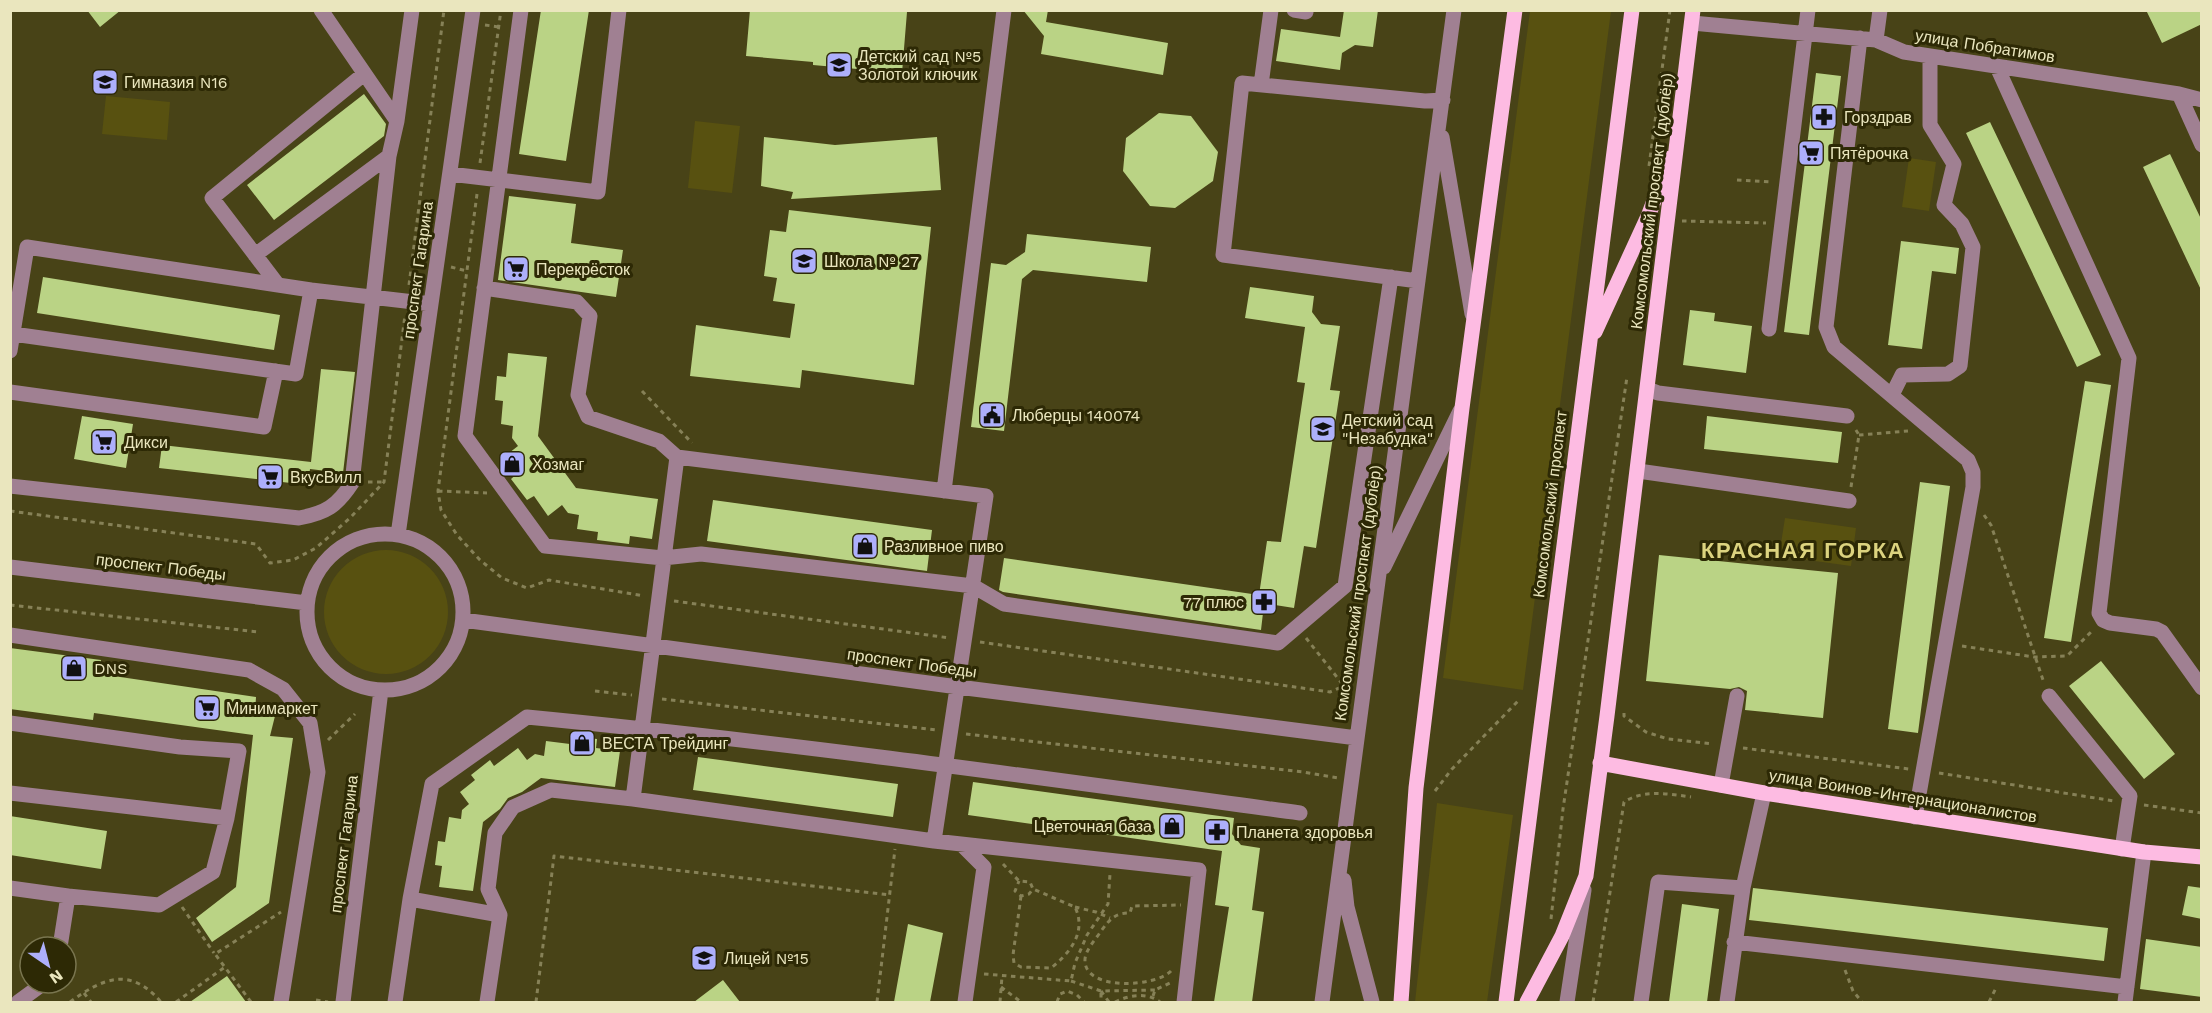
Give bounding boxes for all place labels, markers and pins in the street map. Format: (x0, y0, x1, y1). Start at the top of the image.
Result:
place label: Детский сад №5 Золотой ключик (858, 47, 981, 84)
school or university icon: Детский сад №5 Золотой ключик (824, 50, 854, 80)
school or university icon: Гимназия N16 (90, 67, 120, 97)
place label: Гимназия N16 (124, 73, 227, 92)
pharmacy icon: Горздрав (1809, 102, 1839, 132)
place label: Горздрав (1844, 108, 1912, 127)
supermarket icon: Пятёрочка (1796, 138, 1826, 168)
place label: Пятёрочка (1830, 144, 1909, 163)
school or university icon: Школа № 27 (789, 246, 819, 276)
place label: Школа № 27 (824, 252, 919, 271)
supermarket icon: Перекрёсток (501, 254, 531, 284)
place label: Перекрёсток (536, 260, 631, 279)
public building icon: Люберцы 140074 (977, 400, 1007, 430)
place label: Люберцы 140074 (1012, 406, 1141, 425)
place label: Детский сад "Незабудка" (1342, 411, 1434, 448)
school or university icon: Детский сад "Незабудка" (1308, 414, 1338, 444)
supermarket icon: Дикси (89, 427, 119, 457)
place label: Дикси (124, 433, 168, 452)
shop icon: Хозмаг (497, 449, 527, 479)
place label: Хозмаг (532, 455, 584, 474)
supermarket icon: ВкусВилл (255, 462, 285, 492)
place label: ВкусВилл (290, 468, 362, 487)
shop icon: Разливное пиво (850, 531, 880, 561)
place label: Разливное пиво (884, 537, 1004, 556)
pharmacy icon: 77 плюс (1249, 587, 1279, 617)
place label: 77 плюс (1183, 593, 1244, 612)
shop icon: DNS (59, 653, 89, 683)
place label: DNS (94, 659, 128, 678)
supermarket icon: Минимаркет (192, 693, 222, 723)
place label: Минимаркет (226, 699, 318, 718)
shop icon: ВЕСТА Трейдинг (567, 728, 597, 758)
place label: ВЕСТА Трейдинг (602, 734, 728, 753)
shop icon: Цветочная база (1157, 811, 1187, 841)
place label: Цветочная база (1034, 817, 1152, 836)
pharmacy icon: Планета здоровья (1202, 817, 1232, 847)
place label: Планета здоровья (1236, 823, 1373, 842)
school or university icon: Лицей №15 (689, 943, 719, 973)
place label: Лицей №15 (724, 949, 809, 968)

